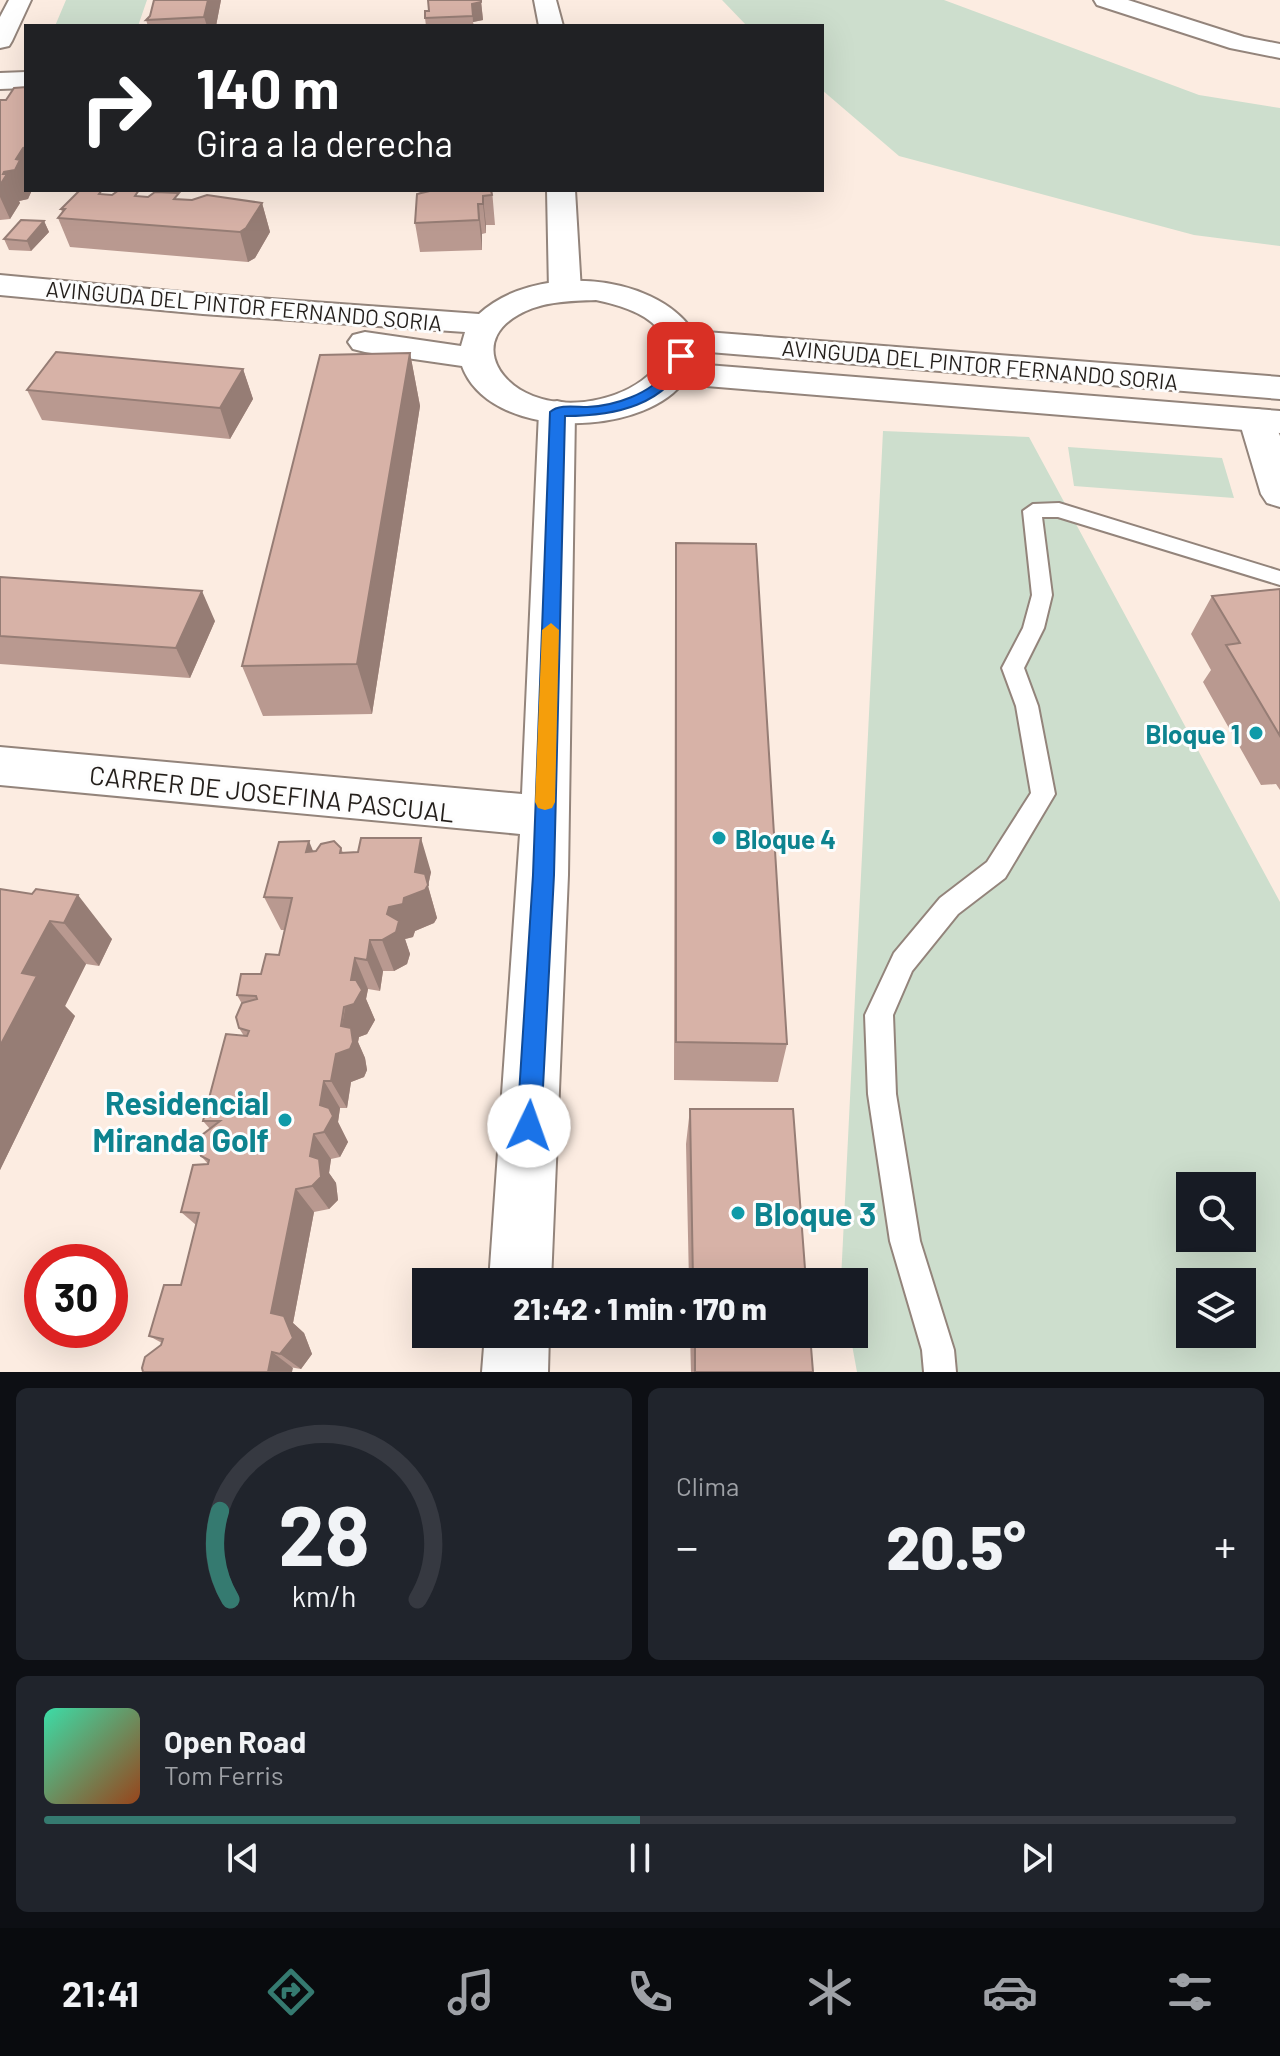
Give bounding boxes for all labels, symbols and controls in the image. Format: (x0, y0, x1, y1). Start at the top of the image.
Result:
text: 140 m (196, 53, 340, 120)
icon: right (64, 56, 168, 160)
text: Gira a la derecha (196, 121, 453, 164)
street label: AVINGUDA DEL PINTOR FERNANDO SORIA (45, 275, 443, 335)
pin (647, 322, 715, 390)
icon: arrive (659, 334, 703, 378)
street label: AVINGUDA DEL PINTOR FERNANDO SORIA (781, 334, 1179, 394)
place label: Bloque 1 (1146, 718, 1240, 749)
marker: Bloque 1 (1247, 724, 1265, 742)
street label: CARRER DE JOSEFINA PASCUAL (88, 758, 456, 828)
place label: Bloque 4 (735, 823, 836, 854)
marker: Bloque 4 (710, 829, 728, 847)
place label: Residencial Miranda Golf (93, 1083, 269, 1158)
position arrow (487, 1084, 571, 1168)
marker: Residencial Miranda Golf (276, 1111, 294, 1129)
map controls (1176, 1172, 1256, 1348)
button: search (1176, 1172, 1256, 1252)
place label: Bloque 3 (754, 1194, 876, 1232)
marker: Bloque 3 (729, 1204, 747, 1222)
speed limit sign: 30 (24, 1244, 128, 1348)
button: layers (1176, 1268, 1256, 1348)
text: 21:42 · 1 min · 170 m (513, 1290, 767, 1326)
text: Clima (676, 1470, 739, 1501)
text: 28 (278, 1483, 370, 1583)
text: 20.5° (886, 1510, 1026, 1582)
text: − (676, 1519, 698, 1572)
text: + (1214, 1519, 1236, 1572)
text: km/h (292, 1578, 356, 1613)
text: Open Road (164, 1723, 306, 1759)
text: Tom Ferris (164, 1759, 284, 1790)
icon: previous (221, 1836, 265, 1880)
icon: pause (618, 1836, 662, 1880)
icon: next (1015, 1836, 1059, 1880)
icon: directions (263, 1964, 319, 2020)
icon: music (443, 1964, 499, 2020)
icon: phone (622, 1964, 678, 2020)
icon: climate (802, 1964, 858, 2020)
icon: car (982, 1964, 1038, 2020)
icon: filters (1162, 1964, 1218, 2020)
text: 21:41 (62, 1971, 139, 2014)

